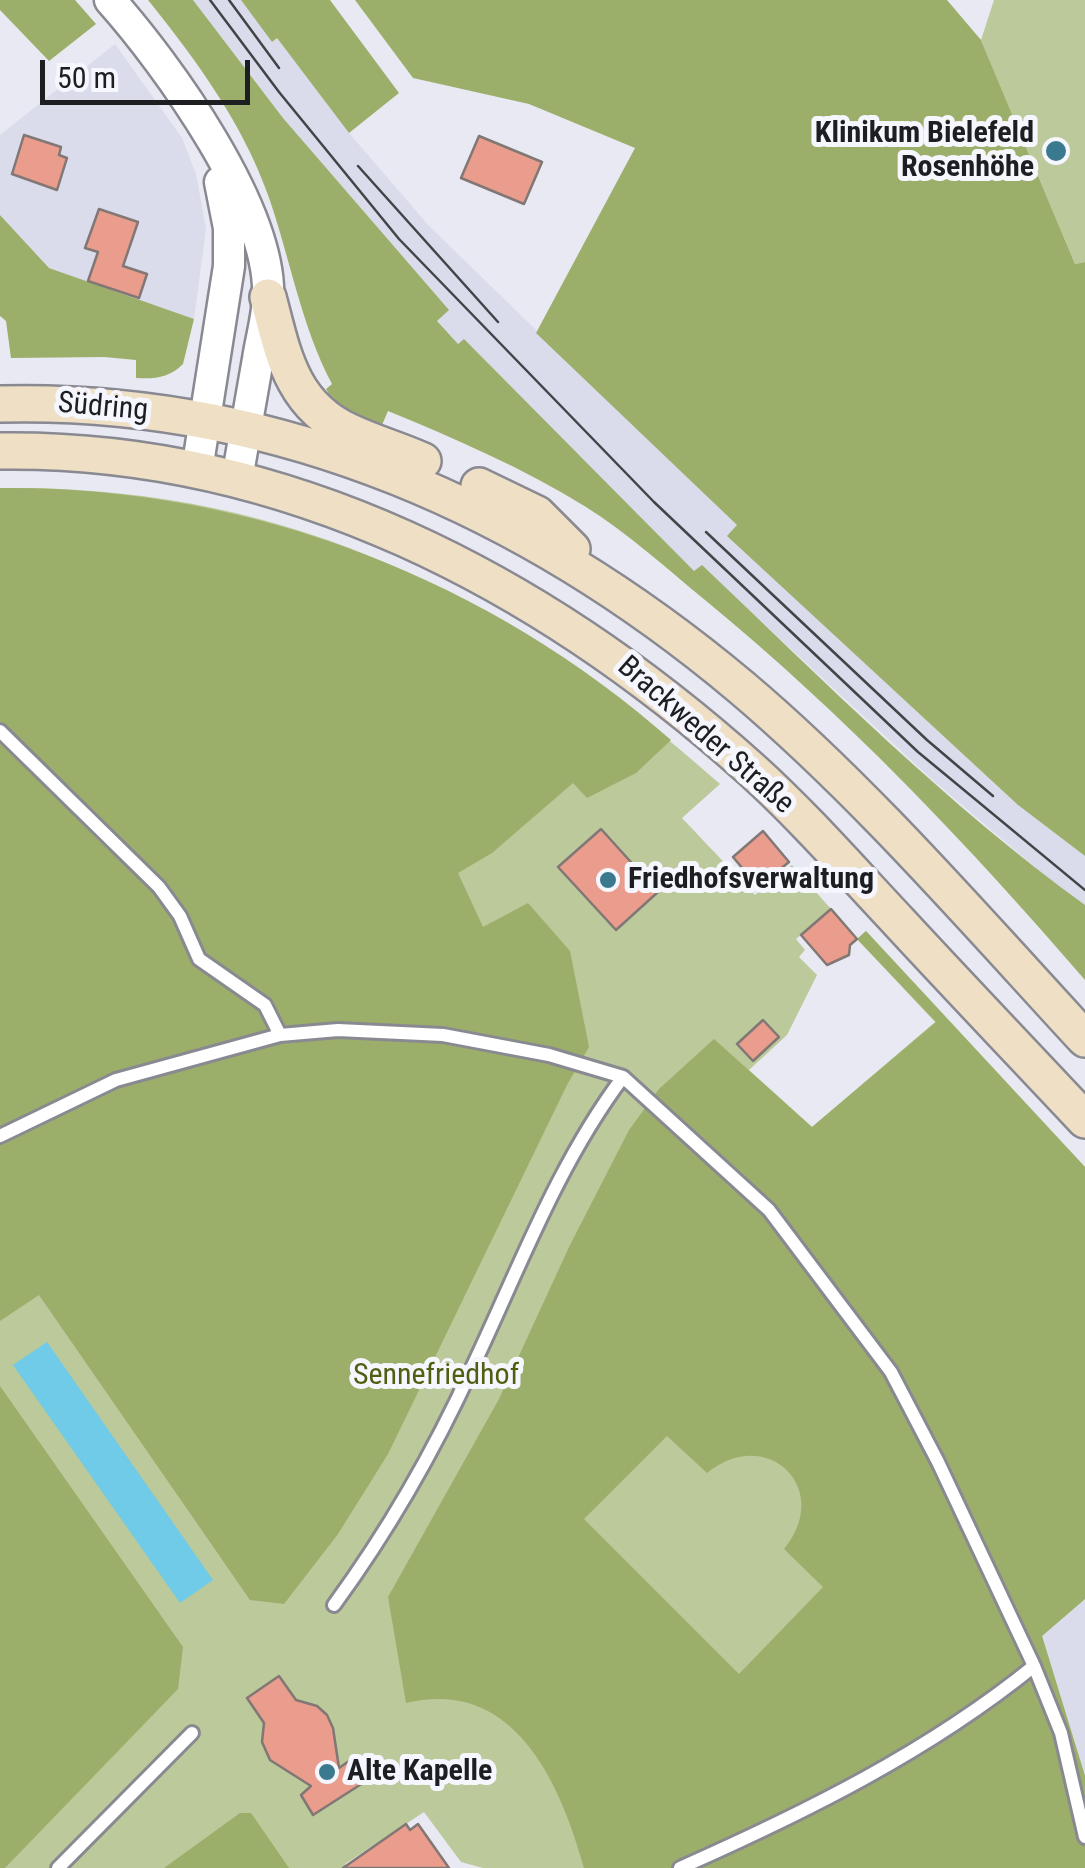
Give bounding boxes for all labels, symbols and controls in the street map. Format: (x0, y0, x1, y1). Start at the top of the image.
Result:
scale bar (45, 40, 255, 102)
text: 50 m (57, 60, 116, 95)
place label: Klinikum Bielefeld Rosenhöhe (815, 116, 1034, 186)
marker: Klinikum Bielefeld Rosenhöhe (1043, 138, 1069, 164)
street label: Südring (56, 386, 150, 430)
street label: Brackweder Straße (609, 649, 801, 823)
place label: Friedhofsverwaltung (628, 862, 874, 898)
marker: Friedhofsverwaltung (597, 869, 619, 891)
park label: Sennefriedhof (353, 1358, 519, 1394)
place label: Alte Kapelle (347, 1754, 492, 1790)
marker: Alte Kapelle (316, 1761, 338, 1783)

